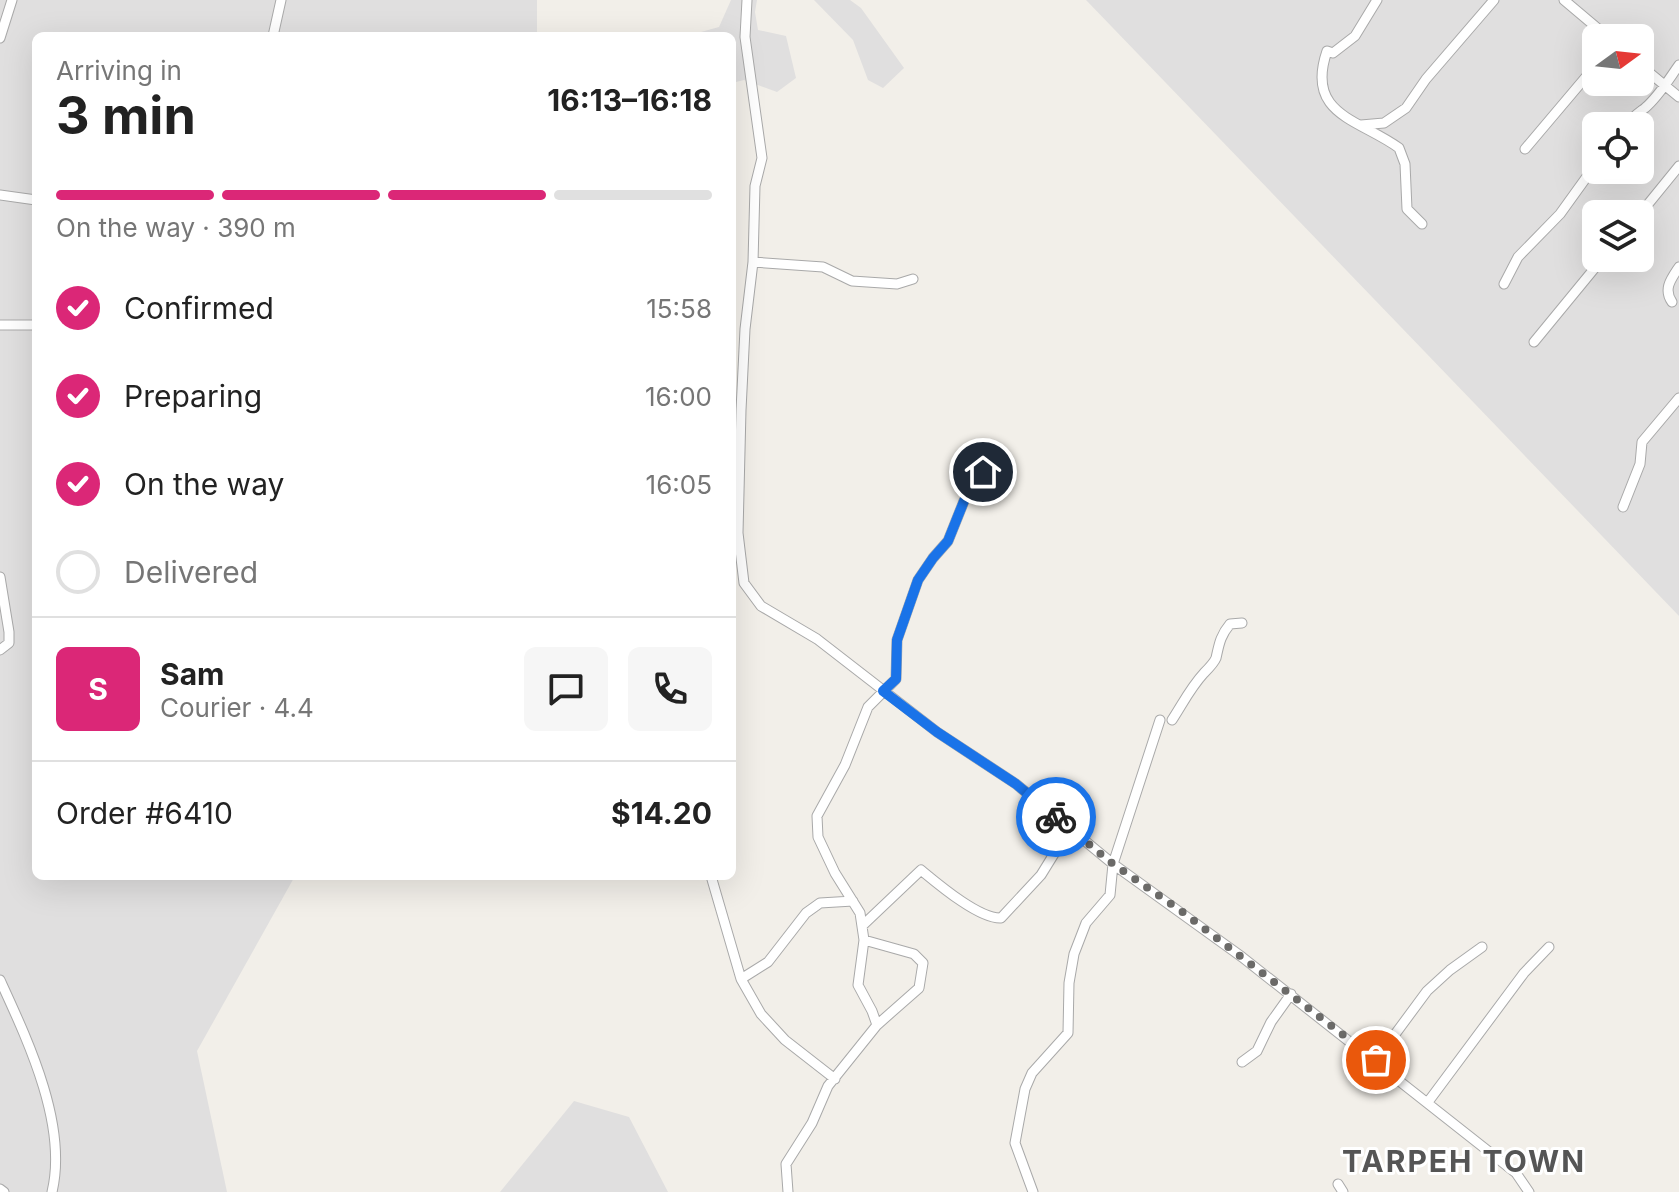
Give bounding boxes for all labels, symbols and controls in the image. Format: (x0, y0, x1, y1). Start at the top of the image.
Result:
north arrow (1582, 24, 1654, 96)
map controls (1582, 24, 1654, 272)
text: Arriving in (56, 55, 182, 86)
text: 16:13–16:18 (547, 82, 712, 118)
text: 3 min (56, 84, 196, 147)
button: locate (1582, 112, 1654, 184)
button: layers (1582, 200, 1654, 272)
text: On the way · 390 m (56, 212, 296, 243)
icon: check (56, 286, 100, 330)
text: Confirmed (124, 290, 274, 326)
text: 15:58 (646, 293, 712, 324)
icon: check (56, 374, 100, 418)
text: Preparing (124, 378, 262, 414)
text: 16:00 (645, 381, 712, 412)
pin (949, 438, 1017, 506)
icon: home (961, 450, 1005, 494)
icon: check (56, 462, 100, 506)
text: On the way (124, 466, 284, 502)
text: 16:05 (646, 469, 712, 500)
text: Delivered (124, 554, 258, 590)
button: chat (524, 647, 608, 731)
button: phone (628, 647, 712, 731)
text: Sam (160, 656, 224, 692)
text: S (88, 671, 108, 707)
text: Courier · 4.4 (160, 692, 314, 723)
courier (1016, 777, 1096, 857)
text: Order #6410 (56, 795, 233, 831)
text: $14.20 (611, 795, 712, 831)
icon: bike (1034, 795, 1078, 839)
pin (1342, 1026, 1410, 1094)
icon: bag (1354, 1038, 1398, 1082)
district label: TARPEH TOWN (1342, 1143, 1586, 1179)

